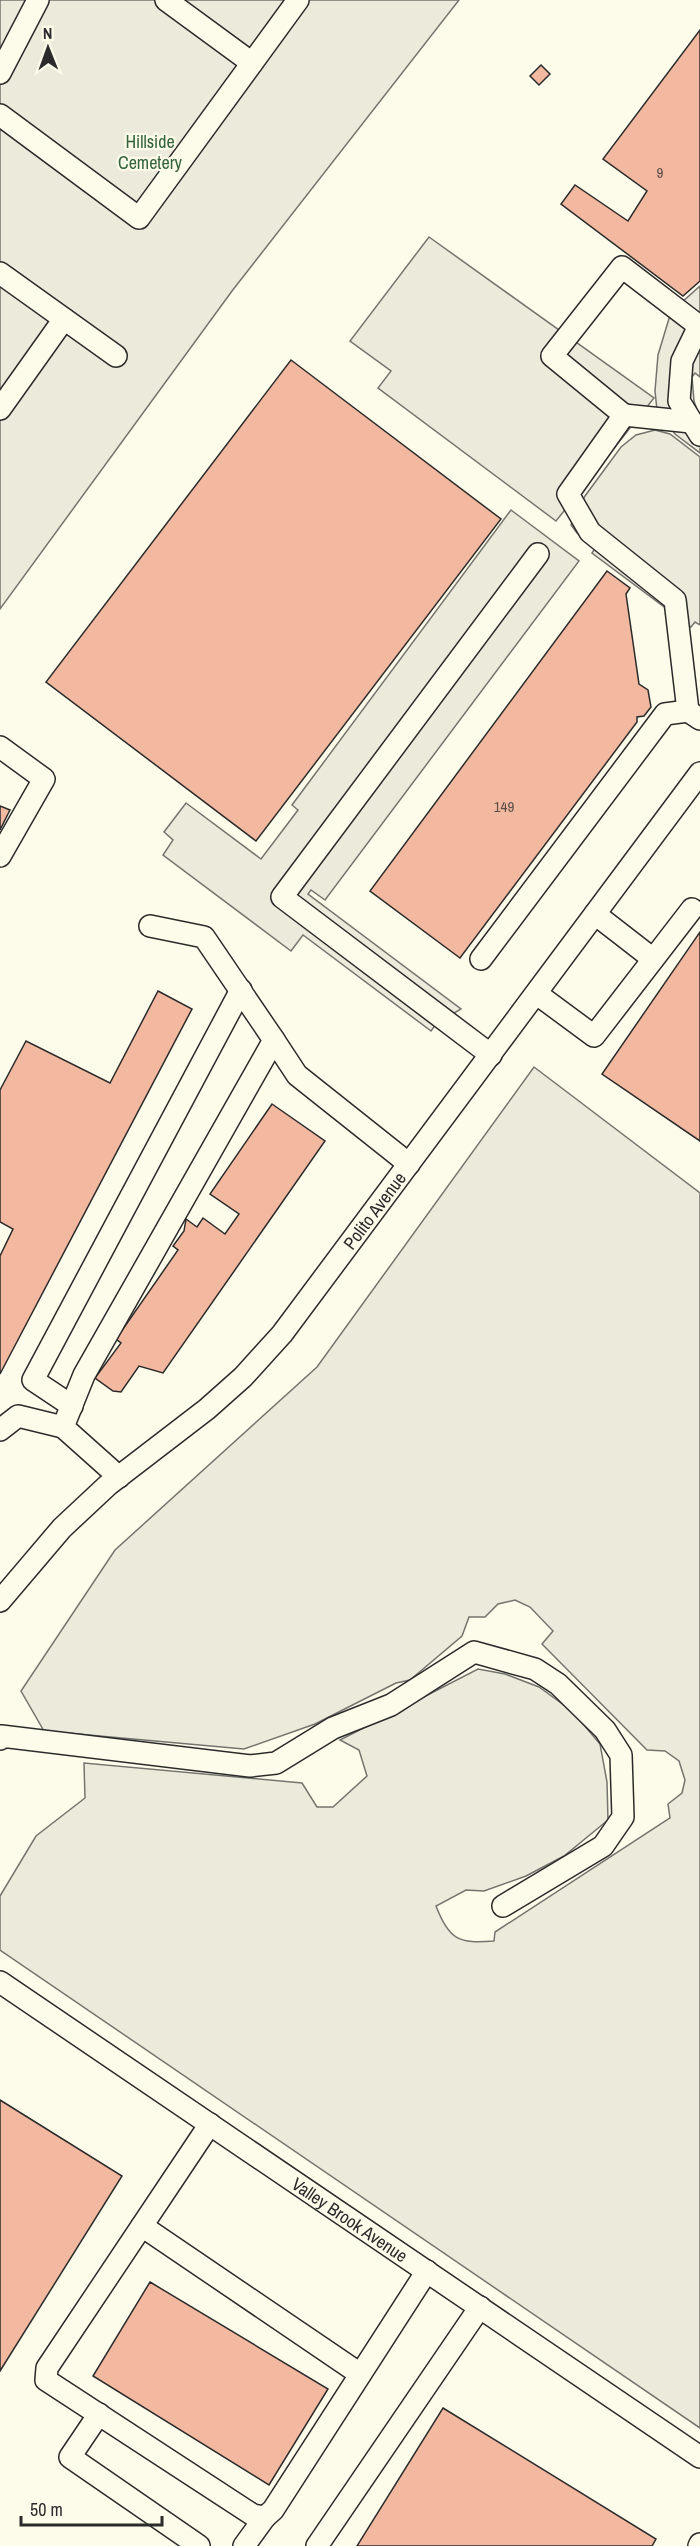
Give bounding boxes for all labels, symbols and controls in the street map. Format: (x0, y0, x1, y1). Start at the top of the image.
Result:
north arrow (18, 18, 78, 78)
text: N (43, 22, 53, 44)
park label: Hillside Cemetery (118, 129, 183, 175)
house number: 9 (657, 162, 664, 183)
house number: 149 (494, 796, 514, 817)
street label: Polito Avenue (337, 1166, 411, 1254)
street label: Valley Brook Avenue (287, 2171, 413, 2268)
scale bar (21, 2489, 162, 2527)
text: 50 m (30, 2497, 63, 2522)

